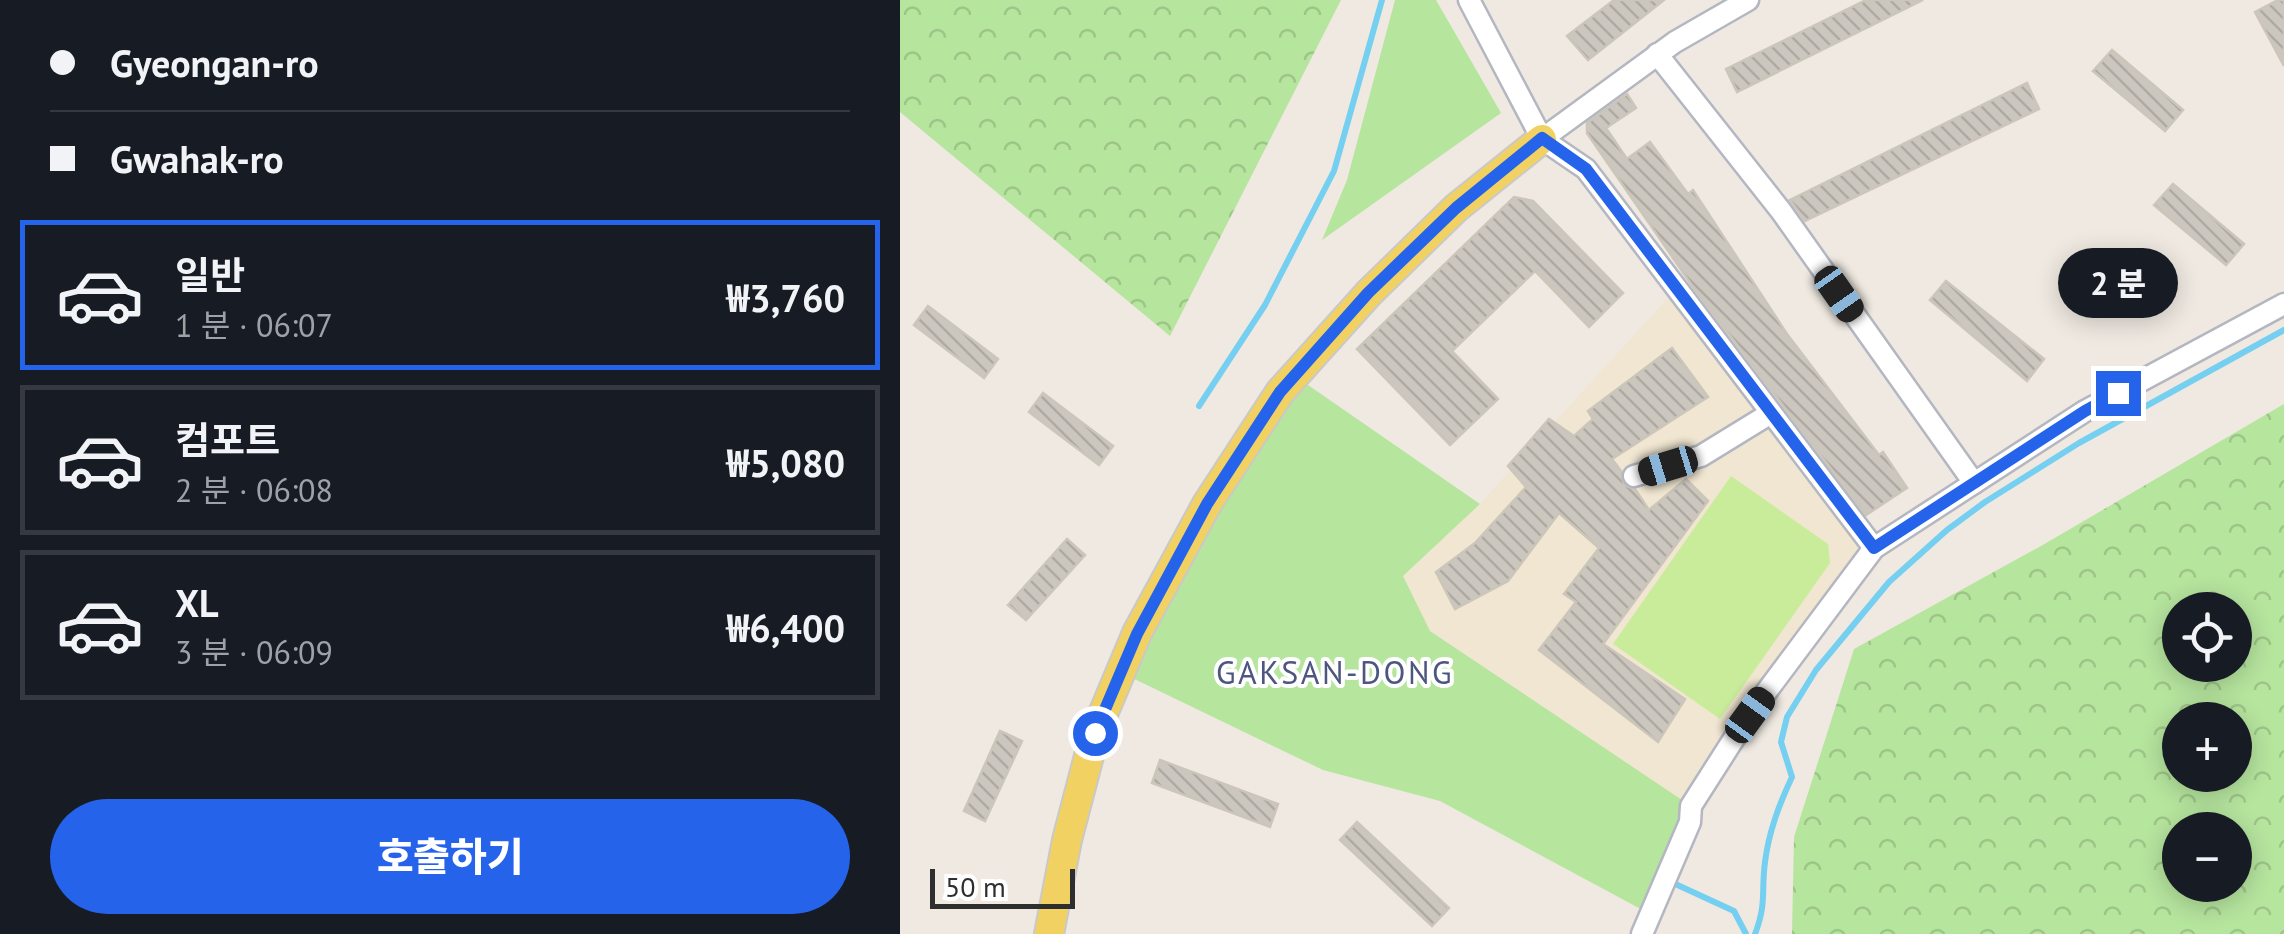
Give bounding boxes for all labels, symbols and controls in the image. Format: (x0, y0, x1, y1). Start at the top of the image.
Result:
text: Gyeongan-ro (110, 38, 319, 87)
text: Gwahak-ro (110, 134, 284, 183)
callout: 2 분 (2058, 248, 2178, 318)
icon: car (55, 250, 145, 340)
text: 일반 (175, 250, 245, 299)
car (1810, 261, 1868, 327)
text: 2 분 (2090, 262, 2146, 304)
text: ₩3,760 (726, 273, 845, 322)
text: 1 분 · 06:07 (175, 304, 333, 346)
route end (2096, 371, 2141, 416)
icon: car (55, 415, 145, 505)
text: 컴포트 (175, 415, 280, 464)
text: ₩5,080 (726, 438, 845, 487)
car (1635, 443, 1701, 489)
text: 2 분 · 06:08 (175, 469, 333, 511)
text: XL (175, 578, 219, 627)
icon: car (55, 580, 145, 670)
map controls (2162, 592, 2252, 902)
button: locate (2162, 592, 2252, 682)
text: ₩6,400 (726, 603, 845, 652)
text: 3 분 · 06:09 (175, 631, 333, 673)
district label: GAKSAN-DONG (1216, 651, 1454, 693)
car (1720, 682, 1780, 748)
button: + (2162, 702, 2252, 792)
route start (1073, 711, 1118, 756)
button: 호출하기 (50, 799, 850, 914)
button: − (2162, 812, 2252, 902)
scale bar (930, 864, 1075, 908)
text: 50 m (945, 868, 1006, 905)

